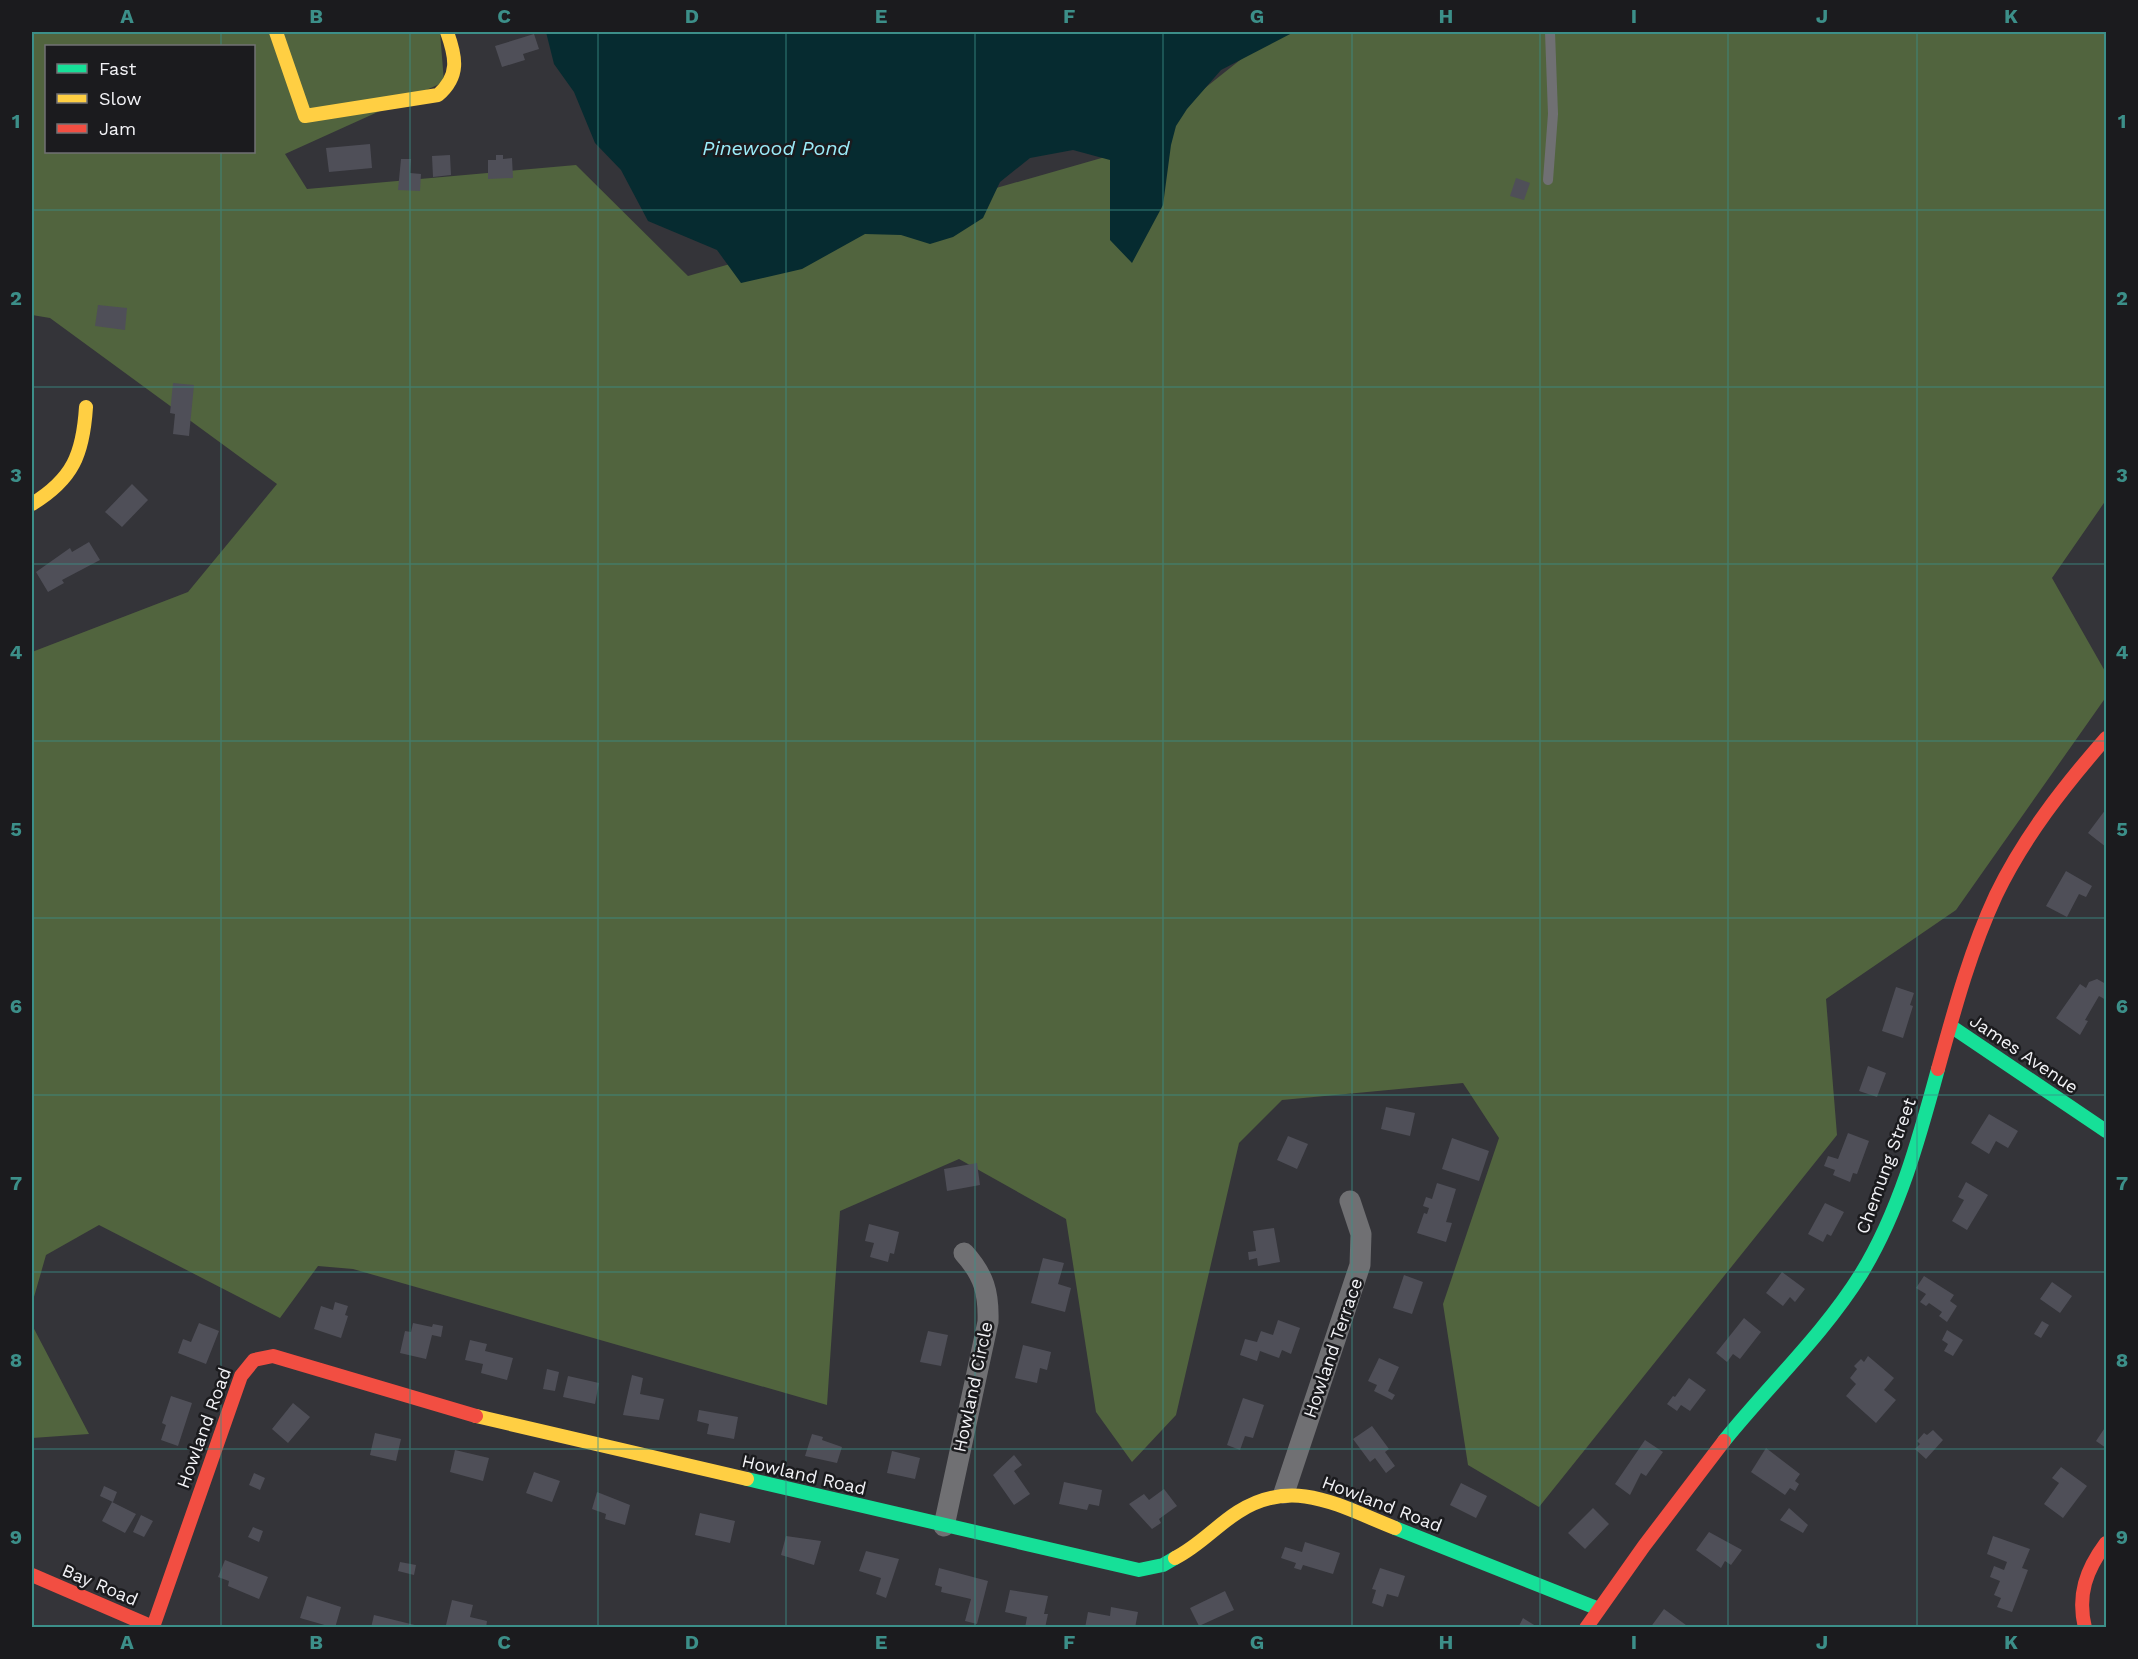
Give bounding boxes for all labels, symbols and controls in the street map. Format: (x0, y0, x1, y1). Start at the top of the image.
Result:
text: A (120, 4, 134, 28)
text: B (309, 4, 323, 28)
text: C (497, 4, 511, 28)
text: D (685, 4, 699, 28)
text: E (875, 4, 887, 28)
text: F (1063, 4, 1075, 28)
text: G (1250, 4, 1264, 28)
text: H (1439, 4, 1453, 28)
text: I (1631, 4, 1637, 28)
text: J (1816, 4, 1828, 28)
text: K (2004, 4, 2018, 28)
legend (45, 45, 255, 153)
text: Fast (99, 58, 137, 79)
text: Slow (99, 88, 142, 109)
text: 1 (12, 109, 20, 133)
text: 1 (2118, 109, 2126, 133)
text: Jam (99, 118, 136, 139)
water label: Pinewood Pond (702, 136, 850, 160)
text: 2 (10, 286, 22, 310)
text: 2 (2116, 286, 2128, 310)
text: 3 (10, 463, 22, 487)
text: 3 (2116, 463, 2128, 487)
text: 4 (10, 640, 23, 664)
text: 4 (2116, 640, 2129, 664)
text: 5 (10, 817, 22, 841)
text: 5 (2116, 817, 2128, 841)
text: 6 (10, 994, 22, 1018)
text: 6 (2116, 994, 2128, 1018)
street label: James Avenue (1966, 1010, 2082, 1098)
street label: Chemung Street (1851, 1095, 1920, 1237)
text: 7 (10, 1171, 22, 1195)
text: 7 (2116, 1171, 2128, 1195)
street label: Howland Terrace (1299, 1275, 1366, 1421)
street label: Howland Circle (948, 1320, 997, 1454)
text: 8 (10, 1348, 22, 1372)
text: 8 (2116, 1348, 2128, 1372)
street label: Howland Road (172, 1365, 235, 1491)
street label: Howland Road (740, 1450, 868, 1499)
street label: Howland Road (1319, 1471, 1445, 1536)
text: 9 (10, 1525, 22, 1549)
text: 9 (2116, 1525, 2128, 1549)
street label: Bay Road (59, 1559, 141, 1610)
text: A (120, 1630, 134, 1654)
text: B (309, 1630, 323, 1654)
text: C (497, 1630, 511, 1654)
text: D (685, 1630, 699, 1654)
text: E (875, 1630, 887, 1654)
text: F (1063, 1630, 1075, 1654)
text: G (1250, 1630, 1264, 1654)
text: H (1439, 1630, 1453, 1654)
text: I (1631, 1630, 1637, 1654)
text: J (1816, 1630, 1828, 1654)
text: K (2004, 1630, 2018, 1654)

